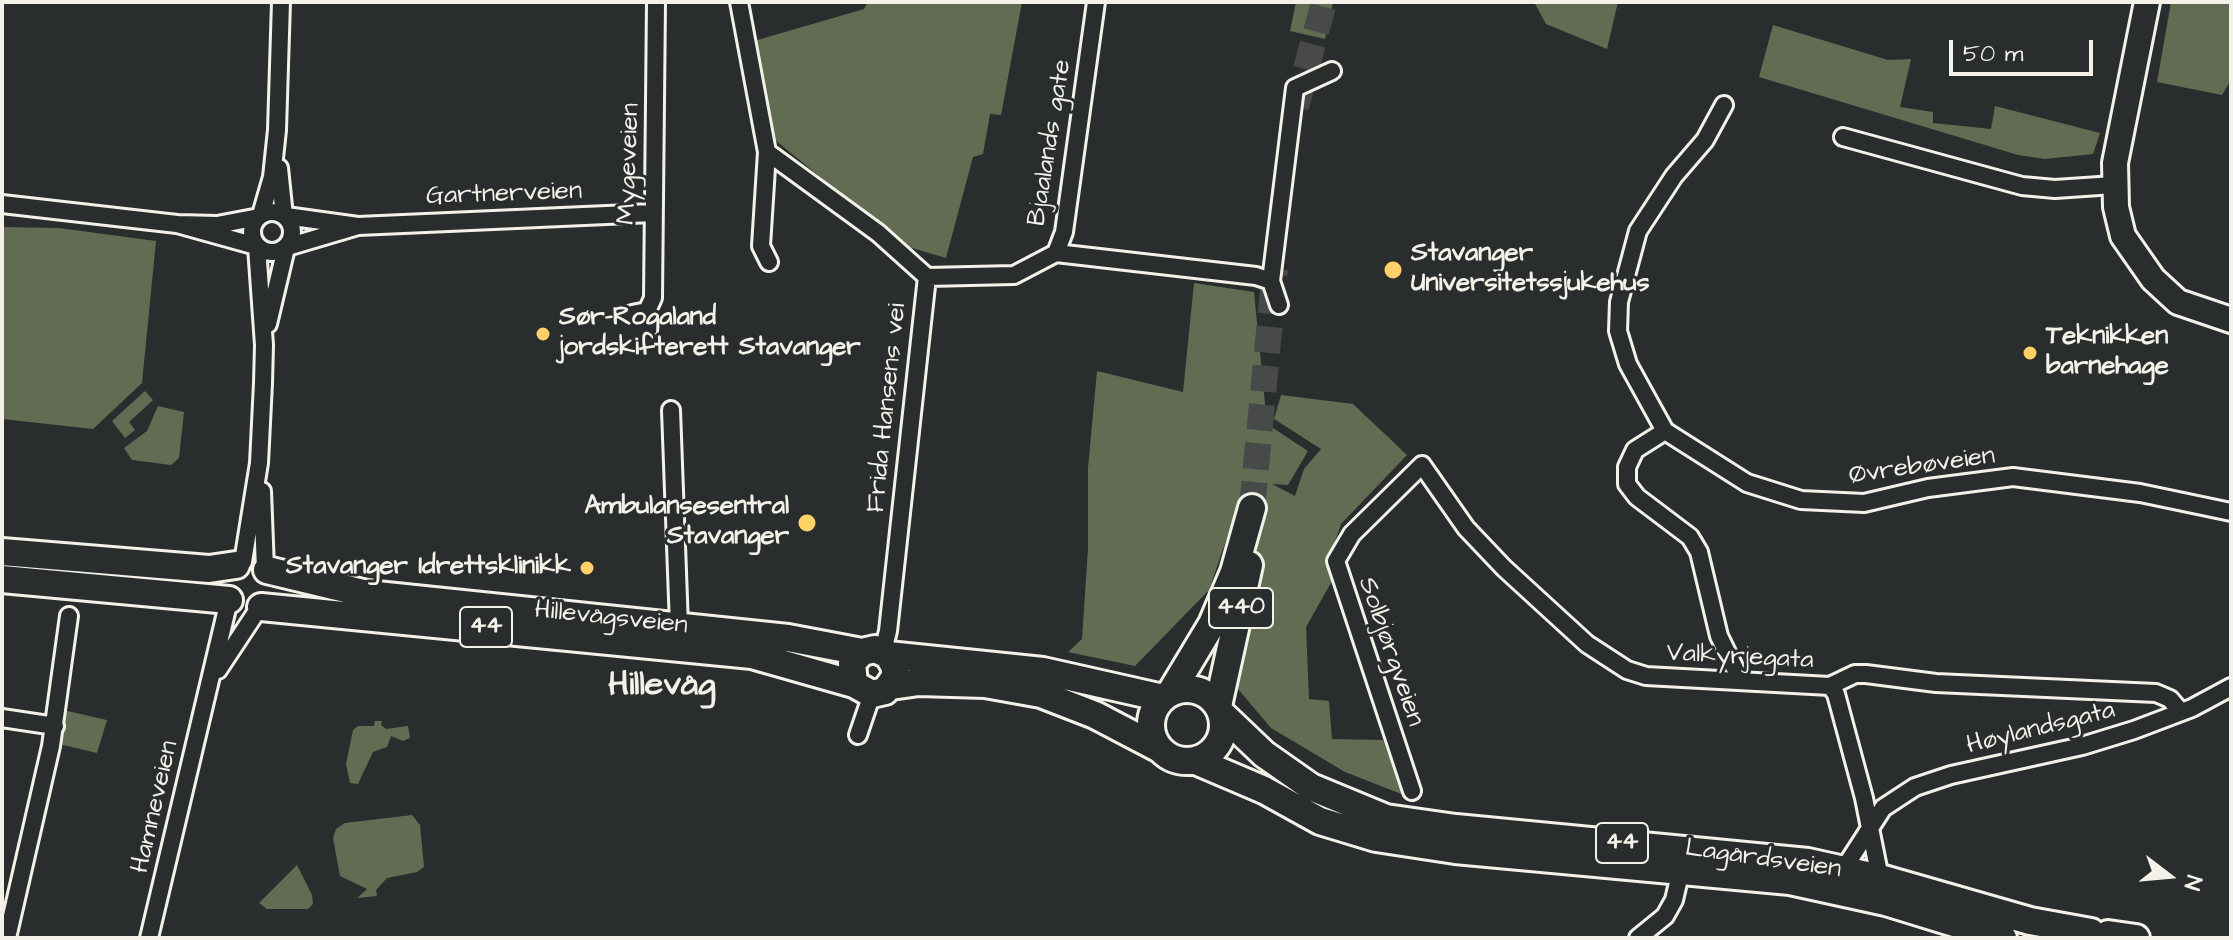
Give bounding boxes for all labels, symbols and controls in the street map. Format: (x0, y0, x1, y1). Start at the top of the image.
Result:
scale bar (1953, 24, 2097, 74)
text: 50 m (1963, 37, 2023, 71)
street label: Bjaalands gate (1022, 58, 1080, 228)
street label: Mygeveien (612, 103, 648, 225)
street label: Gartnerveien (425, 177, 583, 213)
place label: Stavanger Universitetssjukehus (1411, 239, 1650, 300)
marker: Stavanger Universitetssjukehus (1382, 259, 1404, 281)
street label: Frida Hansens vei (861, 302, 915, 514)
place label: Sør-Rogaland jordskifterett Stavanger (559, 303, 861, 364)
place label: Teknikken barnehage (2046, 322, 2169, 384)
marker: Sør-Rogaland jordskifterett Stavanger (534, 325, 552, 343)
marker: Teknikken barnehage (2021, 344, 2039, 362)
street label: Øvrebøveien (1847, 441, 1997, 493)
place label: Ambulansesentral Stavanger (585, 492, 789, 554)
marker: Ambulansesentral Stavanger (796, 512, 818, 534)
place label: Stavanger Idrettsklinikk (286, 552, 571, 584)
marker: Stavanger Idrettsklinikk (578, 559, 596, 577)
street label: Solbjørgveien (1350, 573, 1430, 731)
road number: 440 (1209, 588, 1273, 628)
street label: Hillevågsveien (533, 595, 689, 643)
road number: 44 (460, 607, 512, 647)
street label: Valkyrjegata (1666, 639, 1814, 677)
district label: Hillevåg (608, 667, 716, 707)
street label: Høylandsgata (1964, 696, 2118, 762)
street label: Hamneveien (126, 738, 186, 876)
road number: 44 (1596, 823, 1648, 863)
street label: Lagårdsveien (1683, 834, 1843, 886)
north arrow (2129, 836, 2209, 916)
text: N (2176, 872, 2209, 894)

